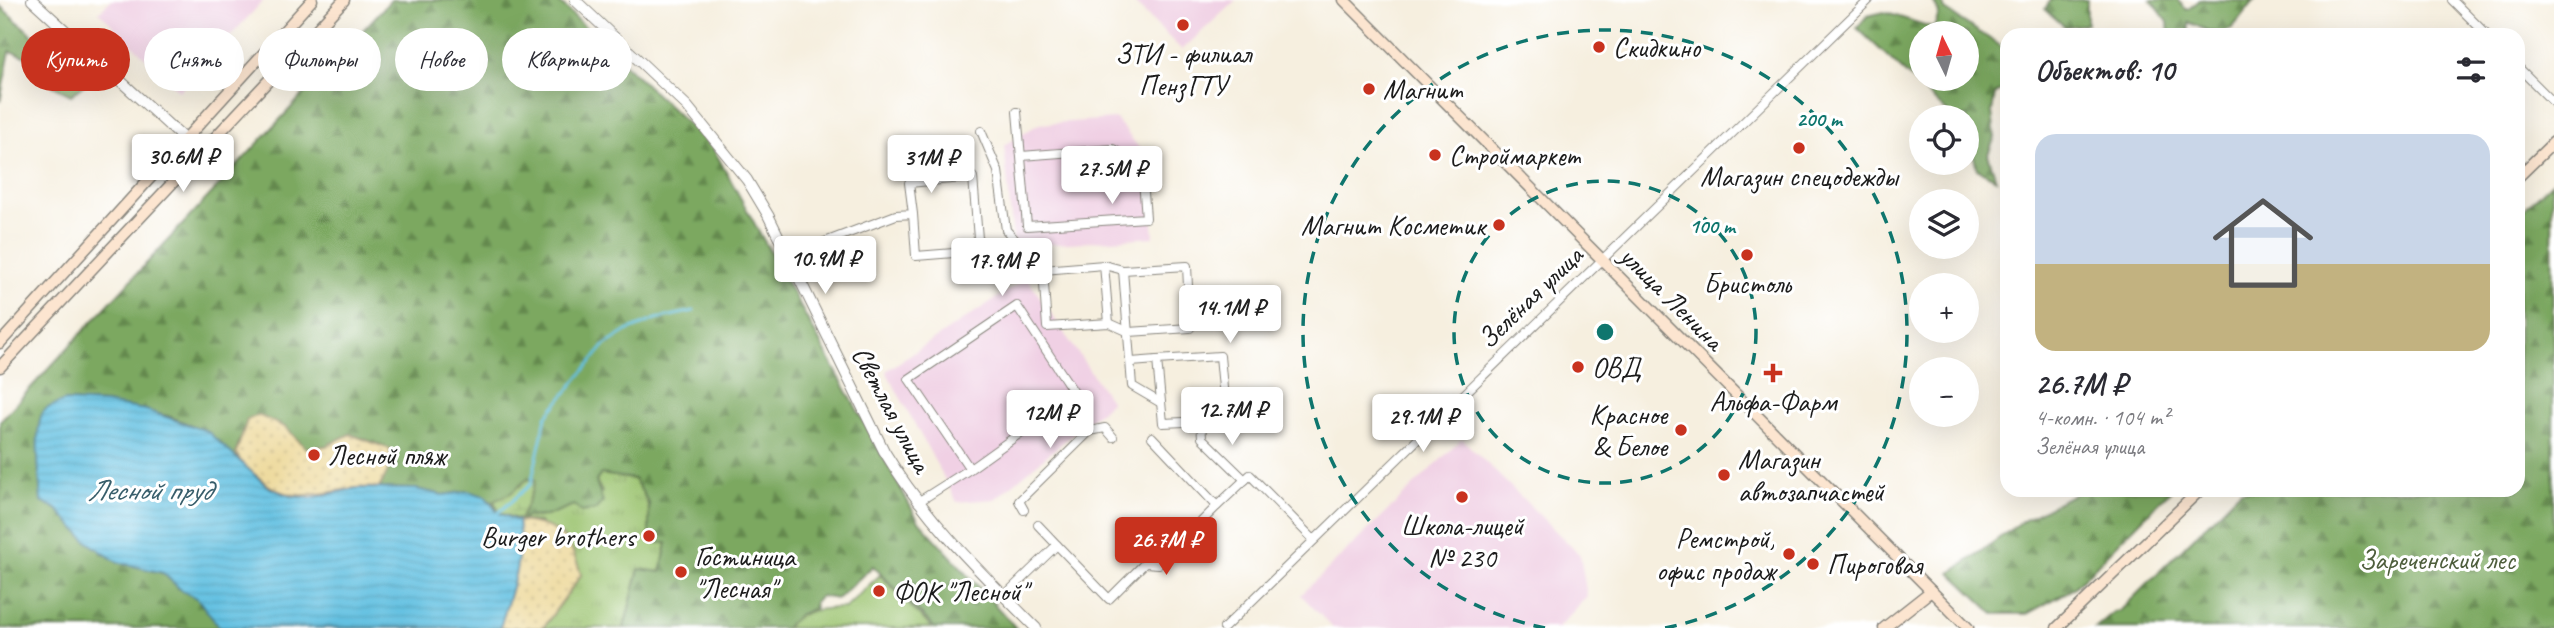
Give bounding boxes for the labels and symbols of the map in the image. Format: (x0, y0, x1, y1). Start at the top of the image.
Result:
marker: ЗТИ - филиал ПензГТУ (1175, 17, 1191, 33)
north arrow (1909, 21, 1979, 91)
place label: Скидкино (1613, 30, 1702, 65)
place label: ЗТИ - филиал ПензГТУ (1115, 36, 1253, 103)
marker: Скидкино (1591, 39, 1607, 55)
place label: Магнит (1383, 72, 1464, 107)
marker: Магнит (1361, 81, 1377, 97)
text: 200 m (1796, 106, 1844, 132)
pin: 30.6M ₽ (118, 134, 248, 194)
pin: 31M ₽ (882, 136, 980, 195)
place label: Строймаркет (1449, 138, 1581, 173)
marker: Магазин спецодежды (1791, 140, 1807, 156)
pin: 27.5M ₽ (1047, 146, 1177, 206)
marker: Строймаркет (1427, 147, 1443, 163)
place label: Магазин спецодежды (1700, 159, 1900, 194)
place label: Магнит Косметик (1301, 208, 1488, 243)
text: 100 m (1689, 213, 1737, 239)
marker: Магнит Косметик (1491, 217, 1507, 233)
pin: 10.9M ₽ (760, 236, 890, 296)
street label: Зелёная улица (1470, 237, 1591, 356)
street label: улица Ленина (1611, 237, 1733, 359)
pin: 17.9M ₽ (937, 238, 1067, 298)
marker: Бристоль (1739, 247, 1755, 263)
place label: Бристоль (1703, 266, 1793, 301)
pin: 14.1M ₽ (1165, 286, 1295, 345)
centre of rings (1593, 320, 1617, 344)
street label: Светлая улица (844, 340, 941, 480)
place label: ОВД (1592, 350, 1642, 385)
marker: ОВД (1570, 359, 1586, 375)
marker: Альфа-Фарм (1765, 365, 1781, 381)
place label: Альфа-Фарм (1710, 384, 1839, 419)
pin: 12.7M ₽ (1167, 388, 1297, 447)
pin: 12M ₽ (1001, 391, 1099, 450)
pin: 29.1M ₽ (1358, 394, 1488, 454)
place label: Красное & Белое (1590, 397, 1669, 464)
marker: Красное & Белое (1673, 422, 1689, 438)
place label: Лесной пляж (328, 438, 448, 473)
place label: Магазин автозапчастей (1738, 442, 1885, 509)
marker: Лесной пляж (306, 447, 322, 463)
marker: Магазин автозапчастей (1716, 467, 1732, 483)
water label: Лесной пруд (87, 471, 217, 509)
marker: Школа-лицей № 230 (1454, 489, 1470, 505)
place label: Школа-лицей № 230 (1401, 508, 1525, 575)
pin: 26.7M ₽ (1101, 518, 1231, 577)
place label: Burger brothers (481, 519, 637, 554)
place label: Ремстрой, офис продаж (1656, 521, 1778, 588)
marker: Burger brothers (641, 528, 657, 544)
place label: Гостиница "Лесная" (695, 539, 797, 606)
park label: Зареченский лес (2359, 542, 2516, 577)
marker: Ремстрой, офис продаж (1781, 546, 1797, 562)
place label: Пироговая (1827, 547, 1924, 582)
marker: Пироговая (1805, 556, 1821, 572)
marker: Гостиница "Лесная" (673, 564, 689, 580)
place label: ФОК "Лесной" (893, 574, 1033, 609)
marker: ФОК "Лесной" (871, 583, 887, 599)

